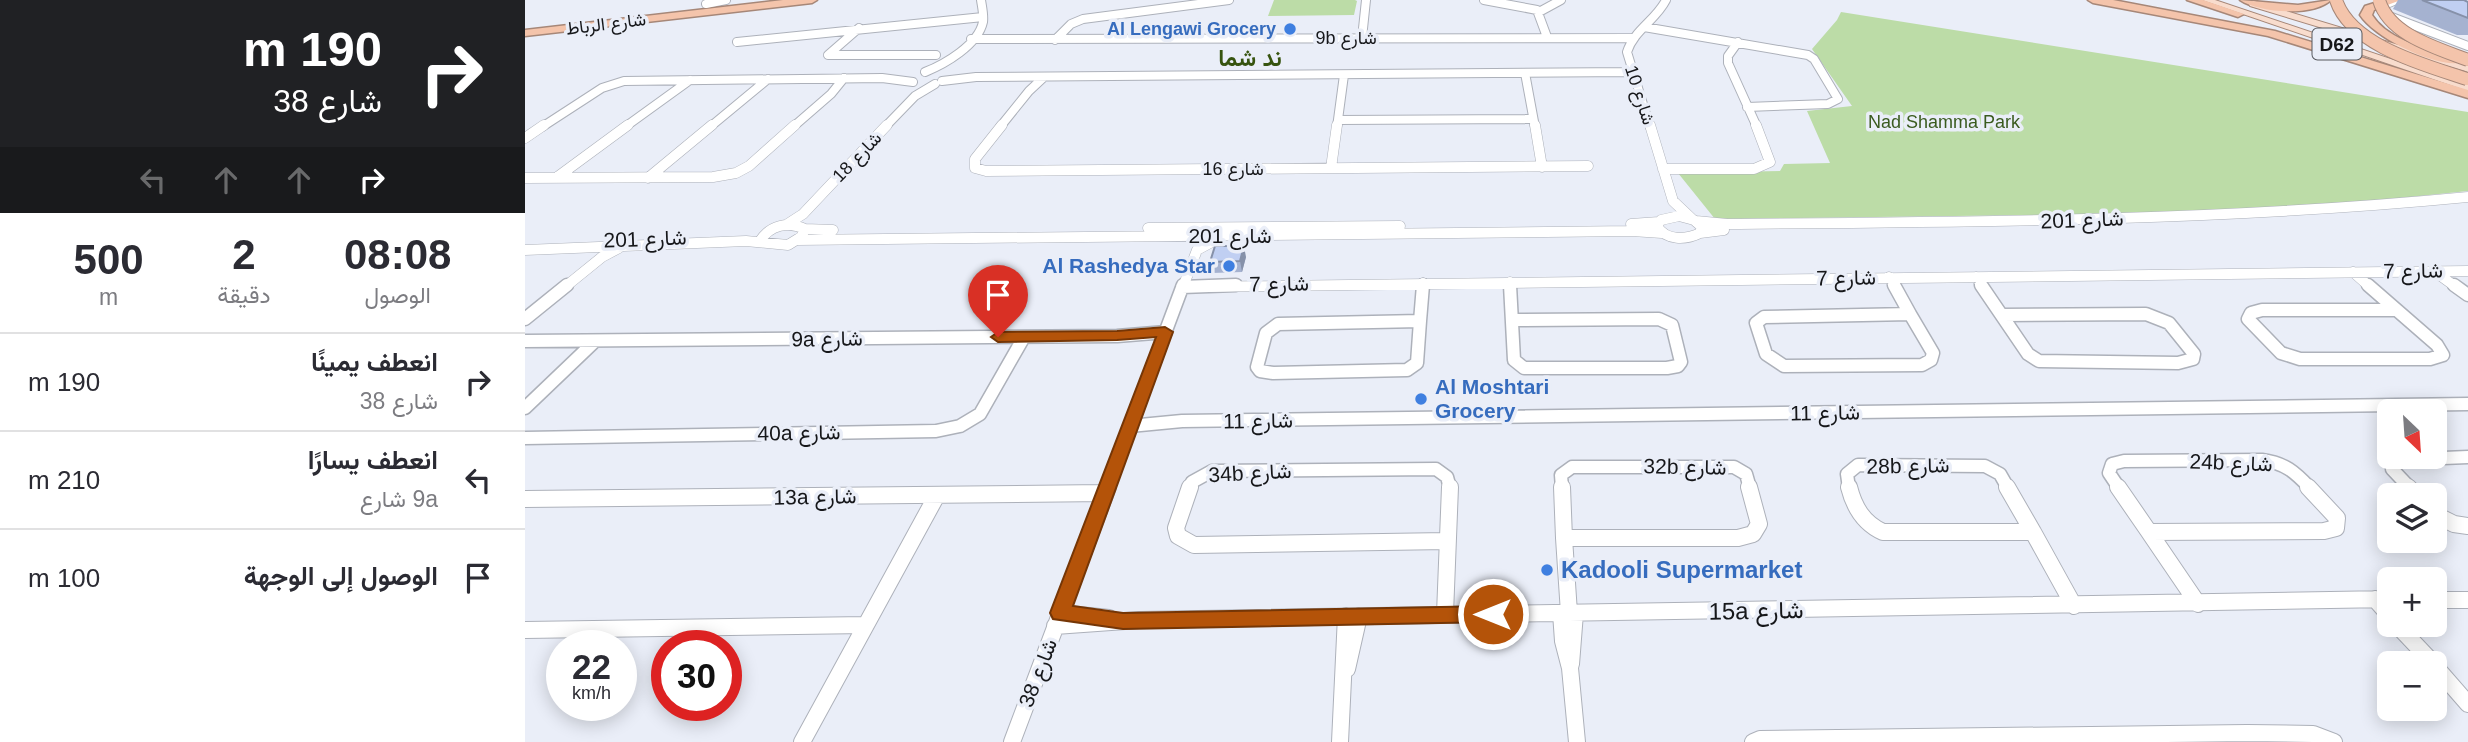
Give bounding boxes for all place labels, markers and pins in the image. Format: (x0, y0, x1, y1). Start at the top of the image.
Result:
place label: Al Lengawi Grocery (1107, 19, 1276, 39)
marker: Al Lengawi Grocery (1282, 21, 1298, 37)
place label: Al Rashedya Star (1042, 254, 1215, 277)
marker: Al Rashedya Star (1221, 258, 1237, 274)
pin (968, 265, 1028, 337)
place label: Al Moshtari Grocery (1435, 375, 1549, 422)
marker: Al Moshtari Grocery (1413, 391, 1429, 407)
place label: Kadooli Supermarket (1561, 556, 1802, 583)
marker: Kadooli Supermarket (1539, 562, 1555, 578)

